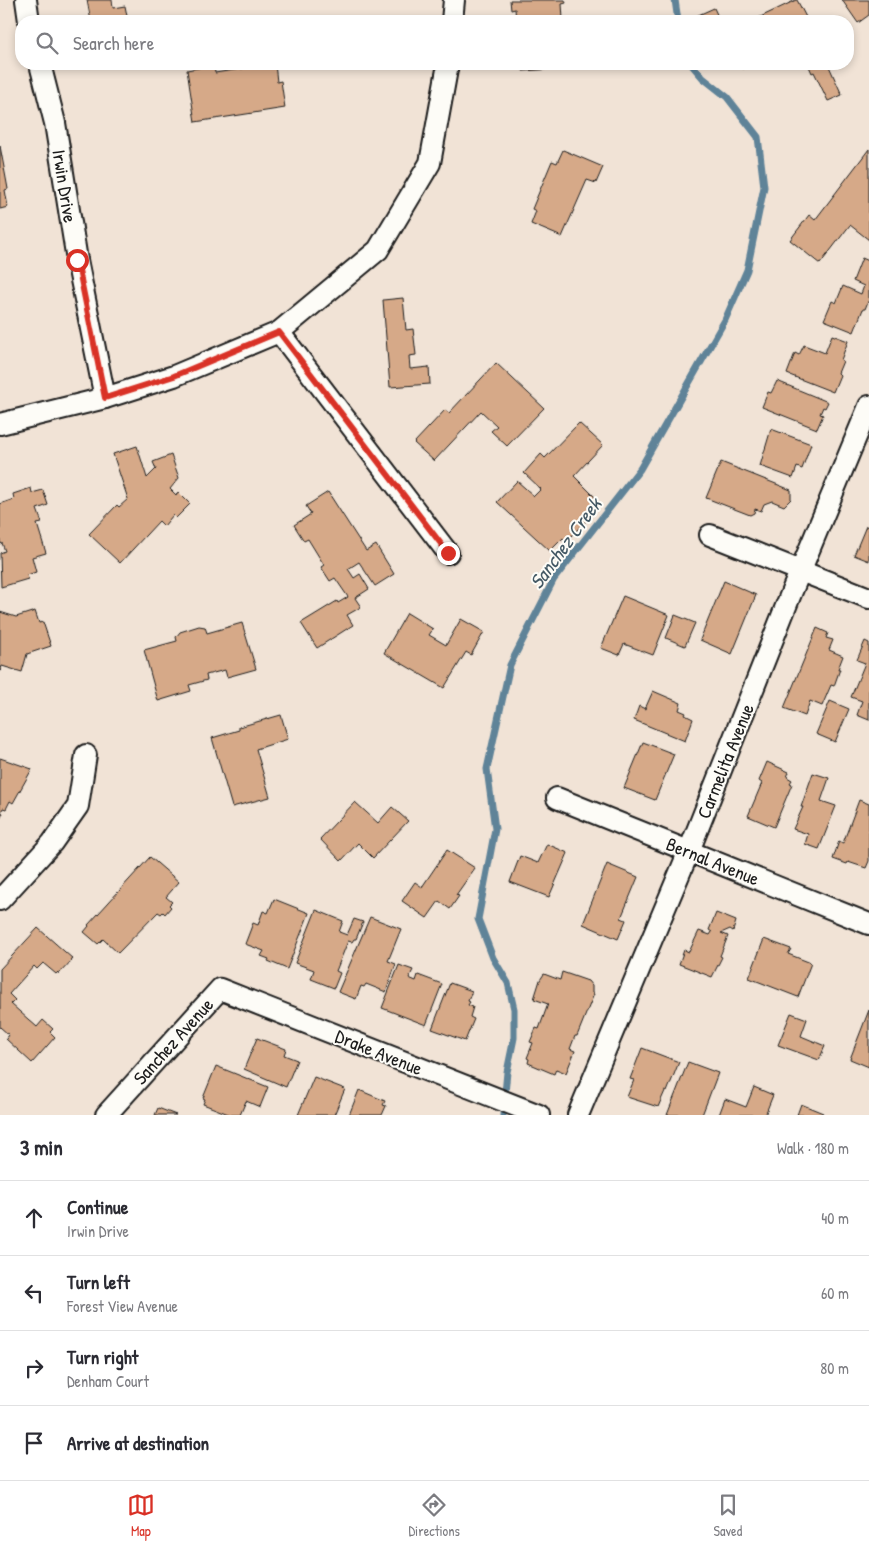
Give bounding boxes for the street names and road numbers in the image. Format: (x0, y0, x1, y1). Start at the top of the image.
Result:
street label: Irwin Drive (46, 148, 84, 225)
street label: Carmelita Avenue (690, 699, 760, 822)
street label: Bernal Avenue (663, 831, 764, 892)
street label: Sanchez Avenue (127, 992, 219, 1090)
street label: Drake Avenue (332, 1023, 427, 1081)

